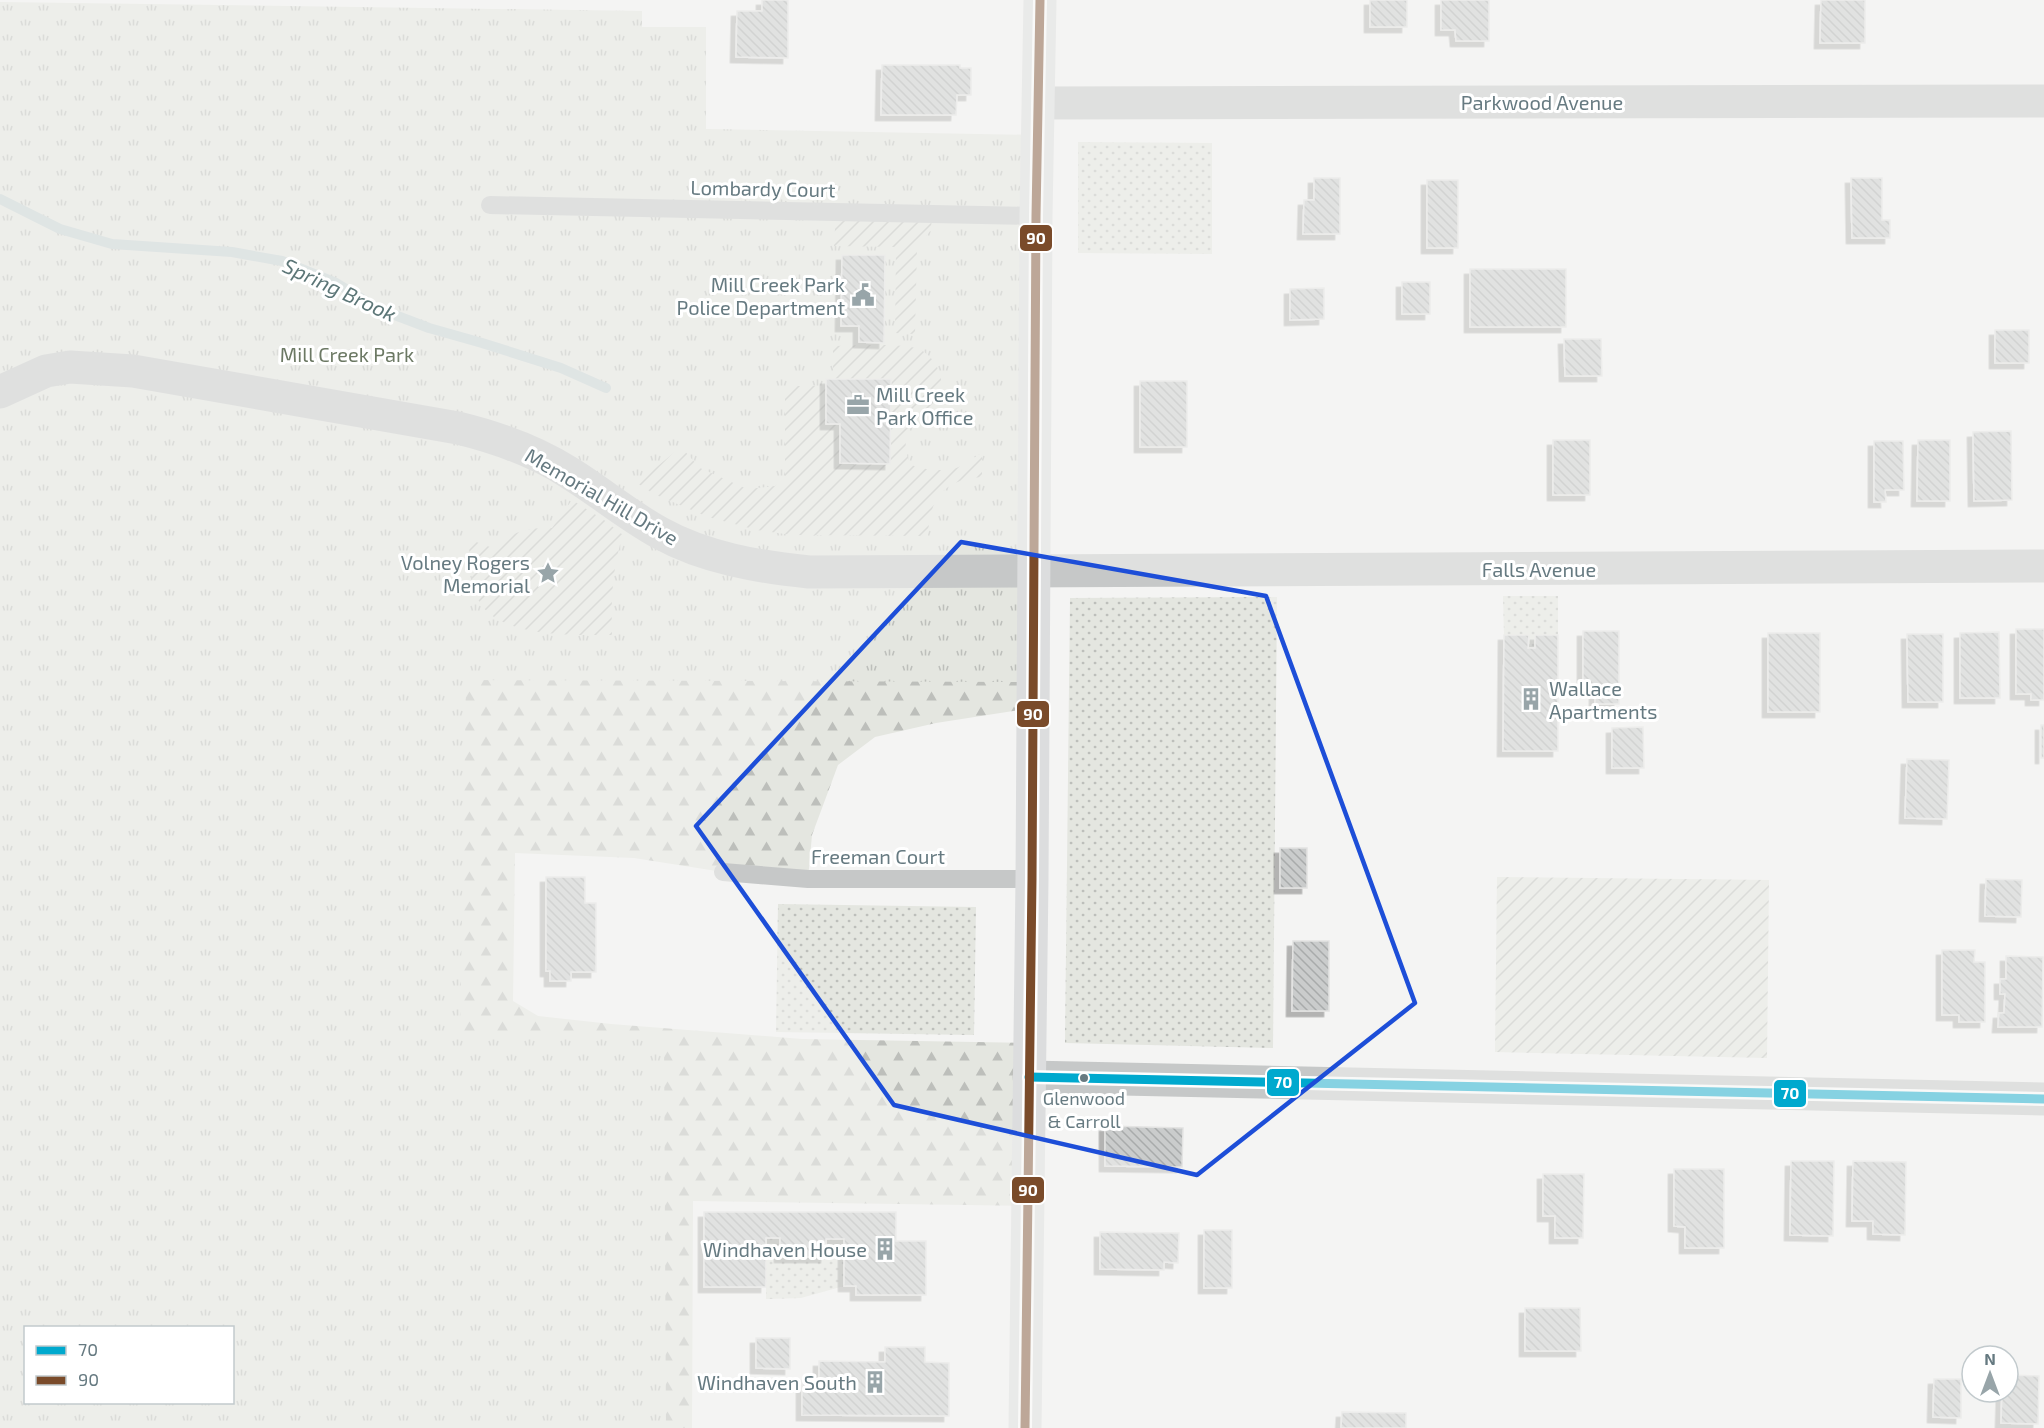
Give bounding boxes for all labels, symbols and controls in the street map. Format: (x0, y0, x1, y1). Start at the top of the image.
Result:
street label: Parkwood Avenue (1461, 90, 1623, 114)
street label: Lombardy Court (690, 175, 836, 201)
line badge: 90 (1019, 224, 1053, 252)
text: 90 (1026, 228, 1046, 247)
water label: Spring Brook (279, 252, 401, 326)
place label: Mill Creek Park Police Department (677, 272, 845, 319)
public building icon: Mill Creek Park Police Department (850, 282, 876, 308)
park label: Mill Creek Park (280, 342, 414, 366)
place label: Mill Creek Park Office (876, 382, 973, 429)
office icon: Mill Creek Park Office (845, 392, 871, 418)
street label: Memorial Hill Drive (521, 442, 683, 550)
place label: Volney Rogers Memorial (401, 550, 530, 597)
street label: Falls Avenue (1482, 557, 1596, 581)
place icon: Volney Rogers Memorial (535, 560, 561, 586)
place label: Wallace Apartments (1549, 676, 1657, 723)
building icon: Wallace Apartments (1518, 686, 1544, 712)
line badge: 90 (1016, 700, 1050, 728)
text: 90 (1023, 704, 1043, 723)
street label: Freeman Court (811, 844, 945, 868)
line badge: 70 (1266, 1068, 1300, 1097)
marker: Glenwood & Carroll (1078, 1072, 1090, 1084)
text: 70 (1274, 1072, 1292, 1091)
line badge: 70 (1773, 1079, 1807, 1108)
text: 70 (1781, 1083, 1799, 1102)
place label: Glenwood & Carroll (1043, 1087, 1125, 1132)
line badge: 90 (1011, 1176, 1045, 1204)
text: 90 (1018, 1180, 1038, 1199)
building icon: Windhaven House (872, 1236, 898, 1262)
place label: Windhaven House (703, 1237, 867, 1261)
legend (24, 1326, 234, 1404)
text: 70 (78, 1338, 98, 1360)
north arrow (1960, 1344, 2020, 1404)
text: N (1984, 1349, 1996, 1368)
text: 90 (78, 1368, 99, 1390)
building icon: Windhaven South (862, 1369, 888, 1395)
place label: Windhaven South (697, 1370, 857, 1394)

